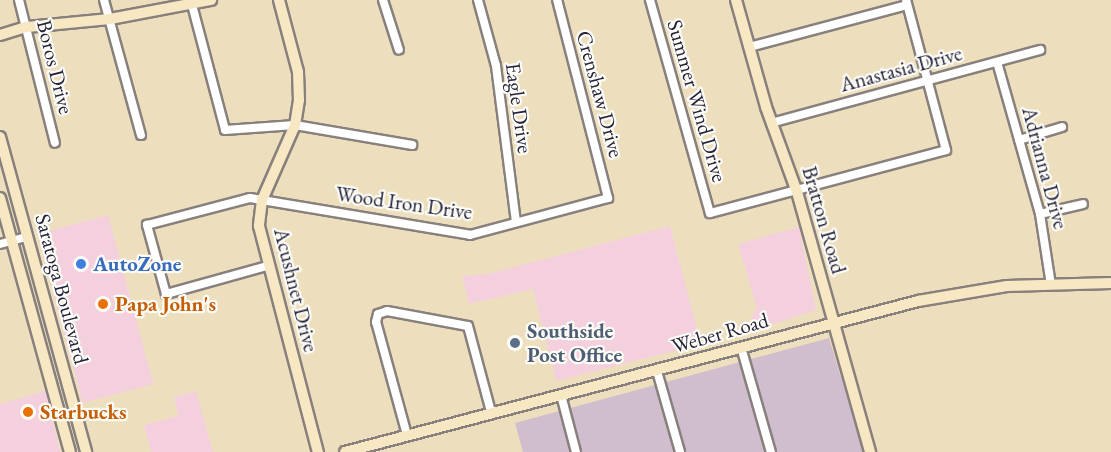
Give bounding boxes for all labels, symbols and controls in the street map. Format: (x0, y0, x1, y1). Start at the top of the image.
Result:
street label: Boros Drive (31, 17, 79, 117)
street label: Summer Wind Drive (662, 17, 732, 185)
street label: Crenshaw Drive (571, 28, 629, 160)
street label: Anastasia Drive (837, 41, 965, 97)
street label: Eagle Drive (500, 61, 538, 155)
street label: Adrianna Drive (1017, 104, 1073, 232)
street label: Bratton Road (797, 163, 851, 277)
street label: Wood Iron Drive (334, 181, 474, 225)
street label: Saratoga Boulevard (30, 211, 94, 367)
street label: Acushnet Drive (268, 225, 324, 355)
place label: AutoZone (93, 251, 182, 277)
marker: AutoZone (74, 257, 88, 271)
place label: Papa John's (115, 291, 216, 317)
marker: Papa John's (96, 297, 110, 311)
street label: Weber Road (669, 307, 771, 359)
place label: Southside Post Office (527, 318, 622, 368)
marker: Southside Post Office (508, 336, 522, 350)
place label: Starbucks (40, 399, 127, 425)
marker: Starbucks (21, 405, 35, 419)

